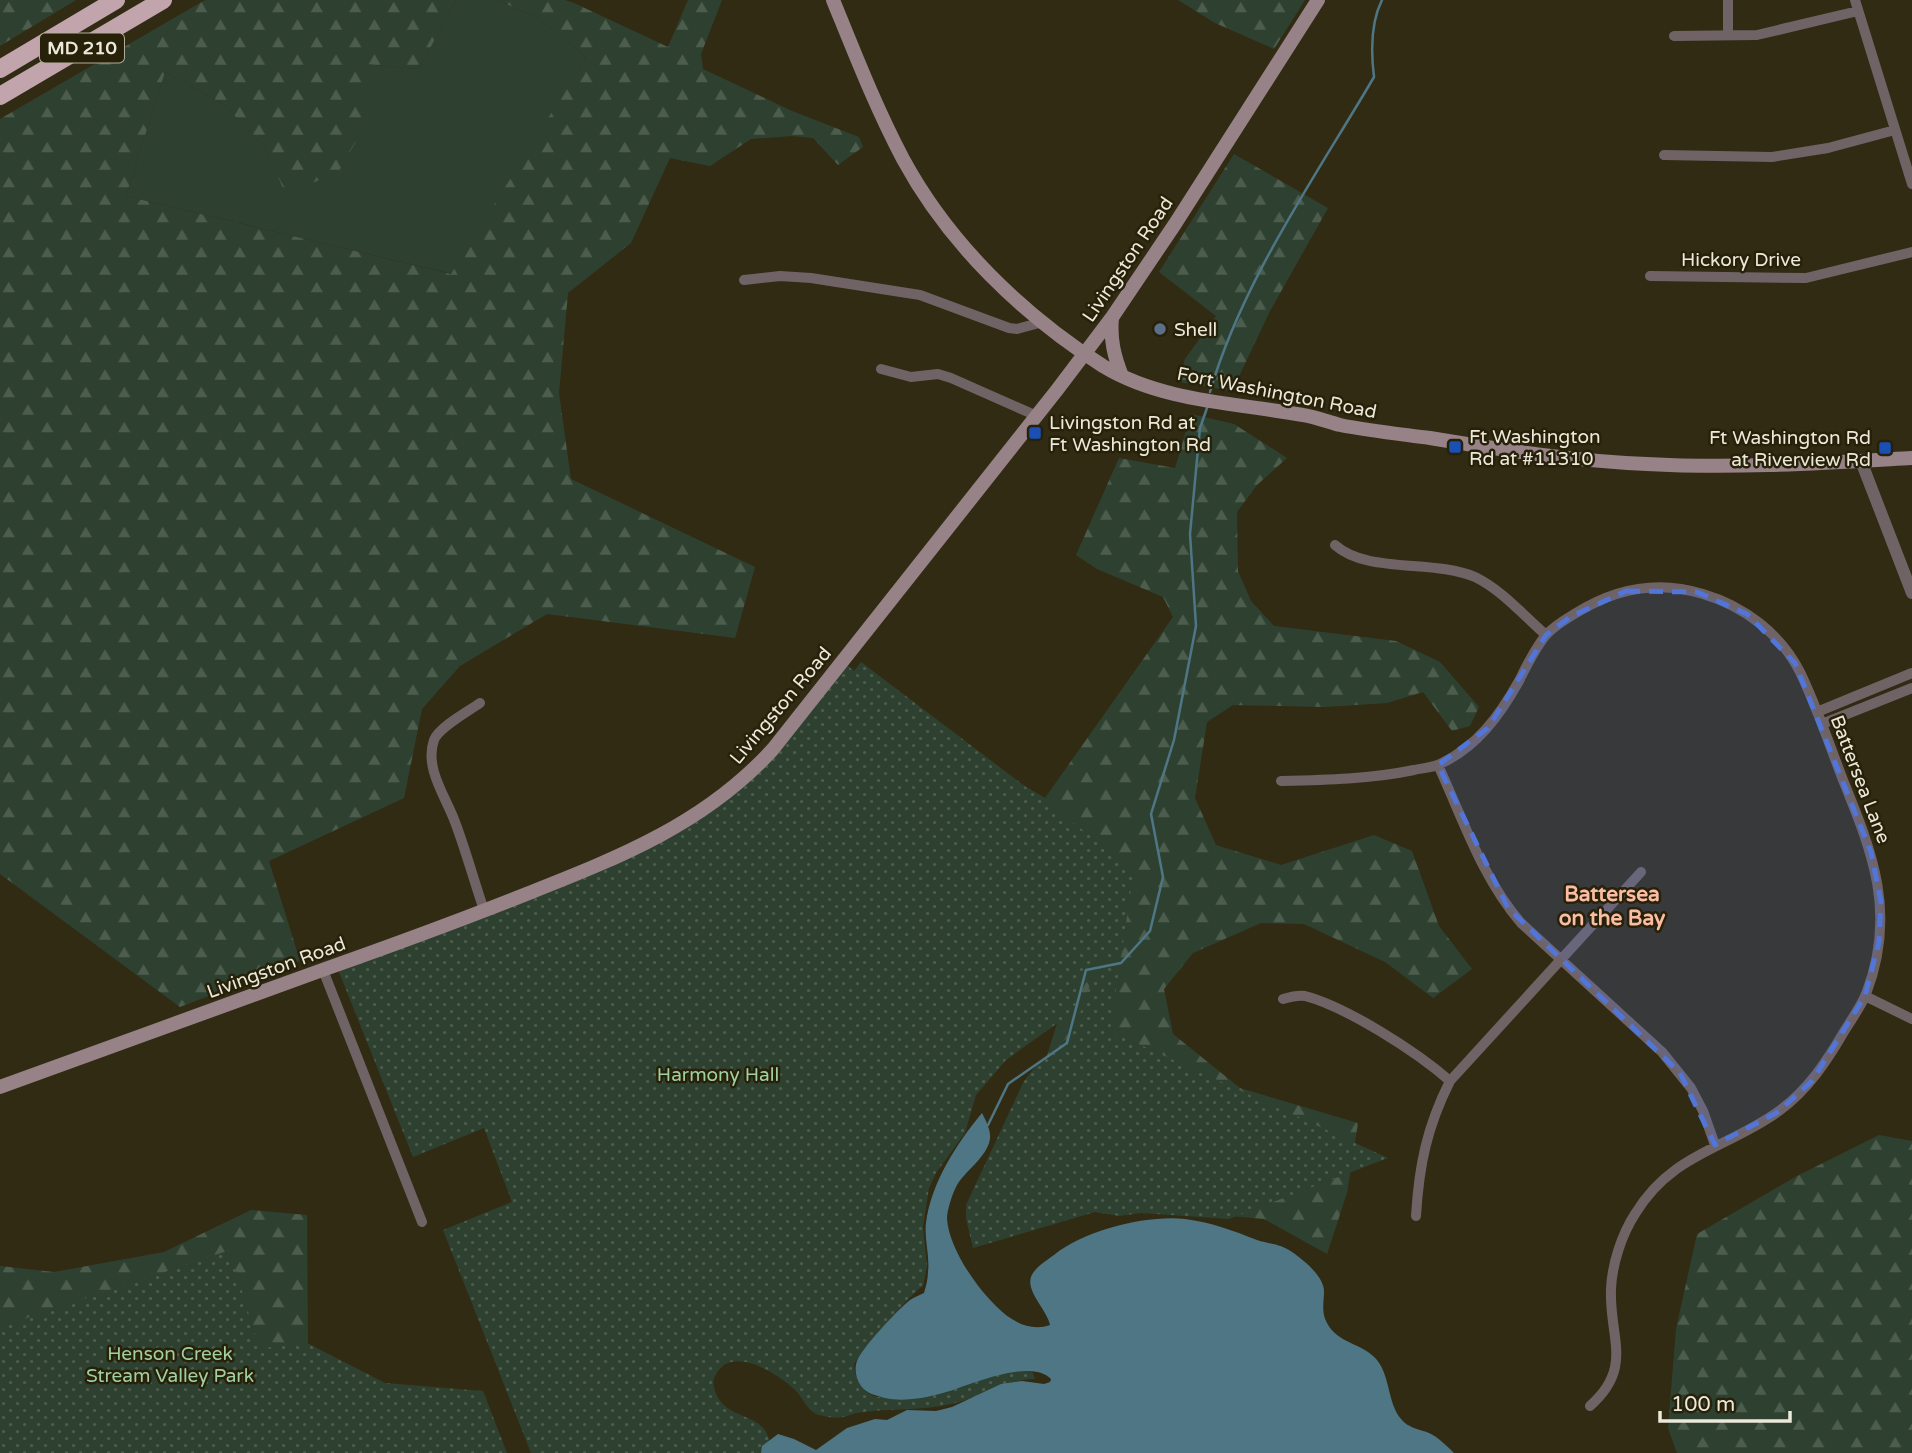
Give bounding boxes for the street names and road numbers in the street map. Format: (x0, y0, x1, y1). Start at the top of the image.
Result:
road number: MD 210 (40, 33, 124, 62)
street label: Livingston Road (1078, 193, 1178, 326)
street label: Hickory Drive (1681, 249, 1801, 271)
street label: Fort Washington Road (1175, 363, 1378, 423)
street label: Livingston Road (725, 643, 836, 769)
street label: Battersea Lane (1826, 712, 1895, 847)
street label: Livingston Road (204, 933, 349, 1003)

